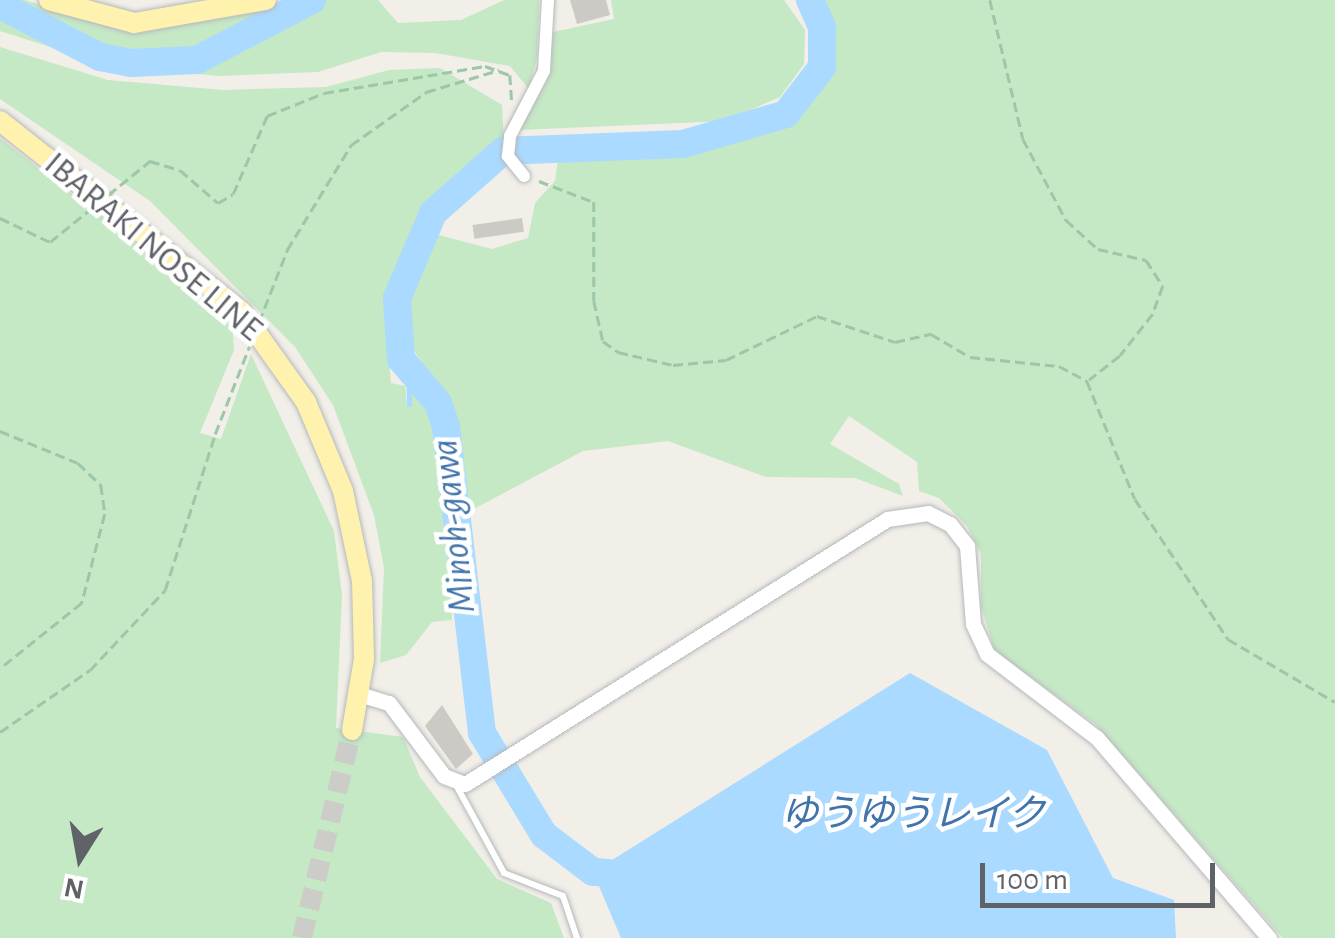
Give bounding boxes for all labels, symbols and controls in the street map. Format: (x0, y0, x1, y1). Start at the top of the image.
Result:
street label: IBARAKI NOSE LINE (35, 144, 271, 350)
water label: Minoh-gawa (423, 437, 487, 615)
water label: ゆうゆうレイク (780, 793, 1046, 839)
north arrow (30, 808, 130, 908)
scale bar (985, 843, 1220, 905)
text: 100 m (997, 865, 1068, 895)
text: N (62, 872, 87, 903)

